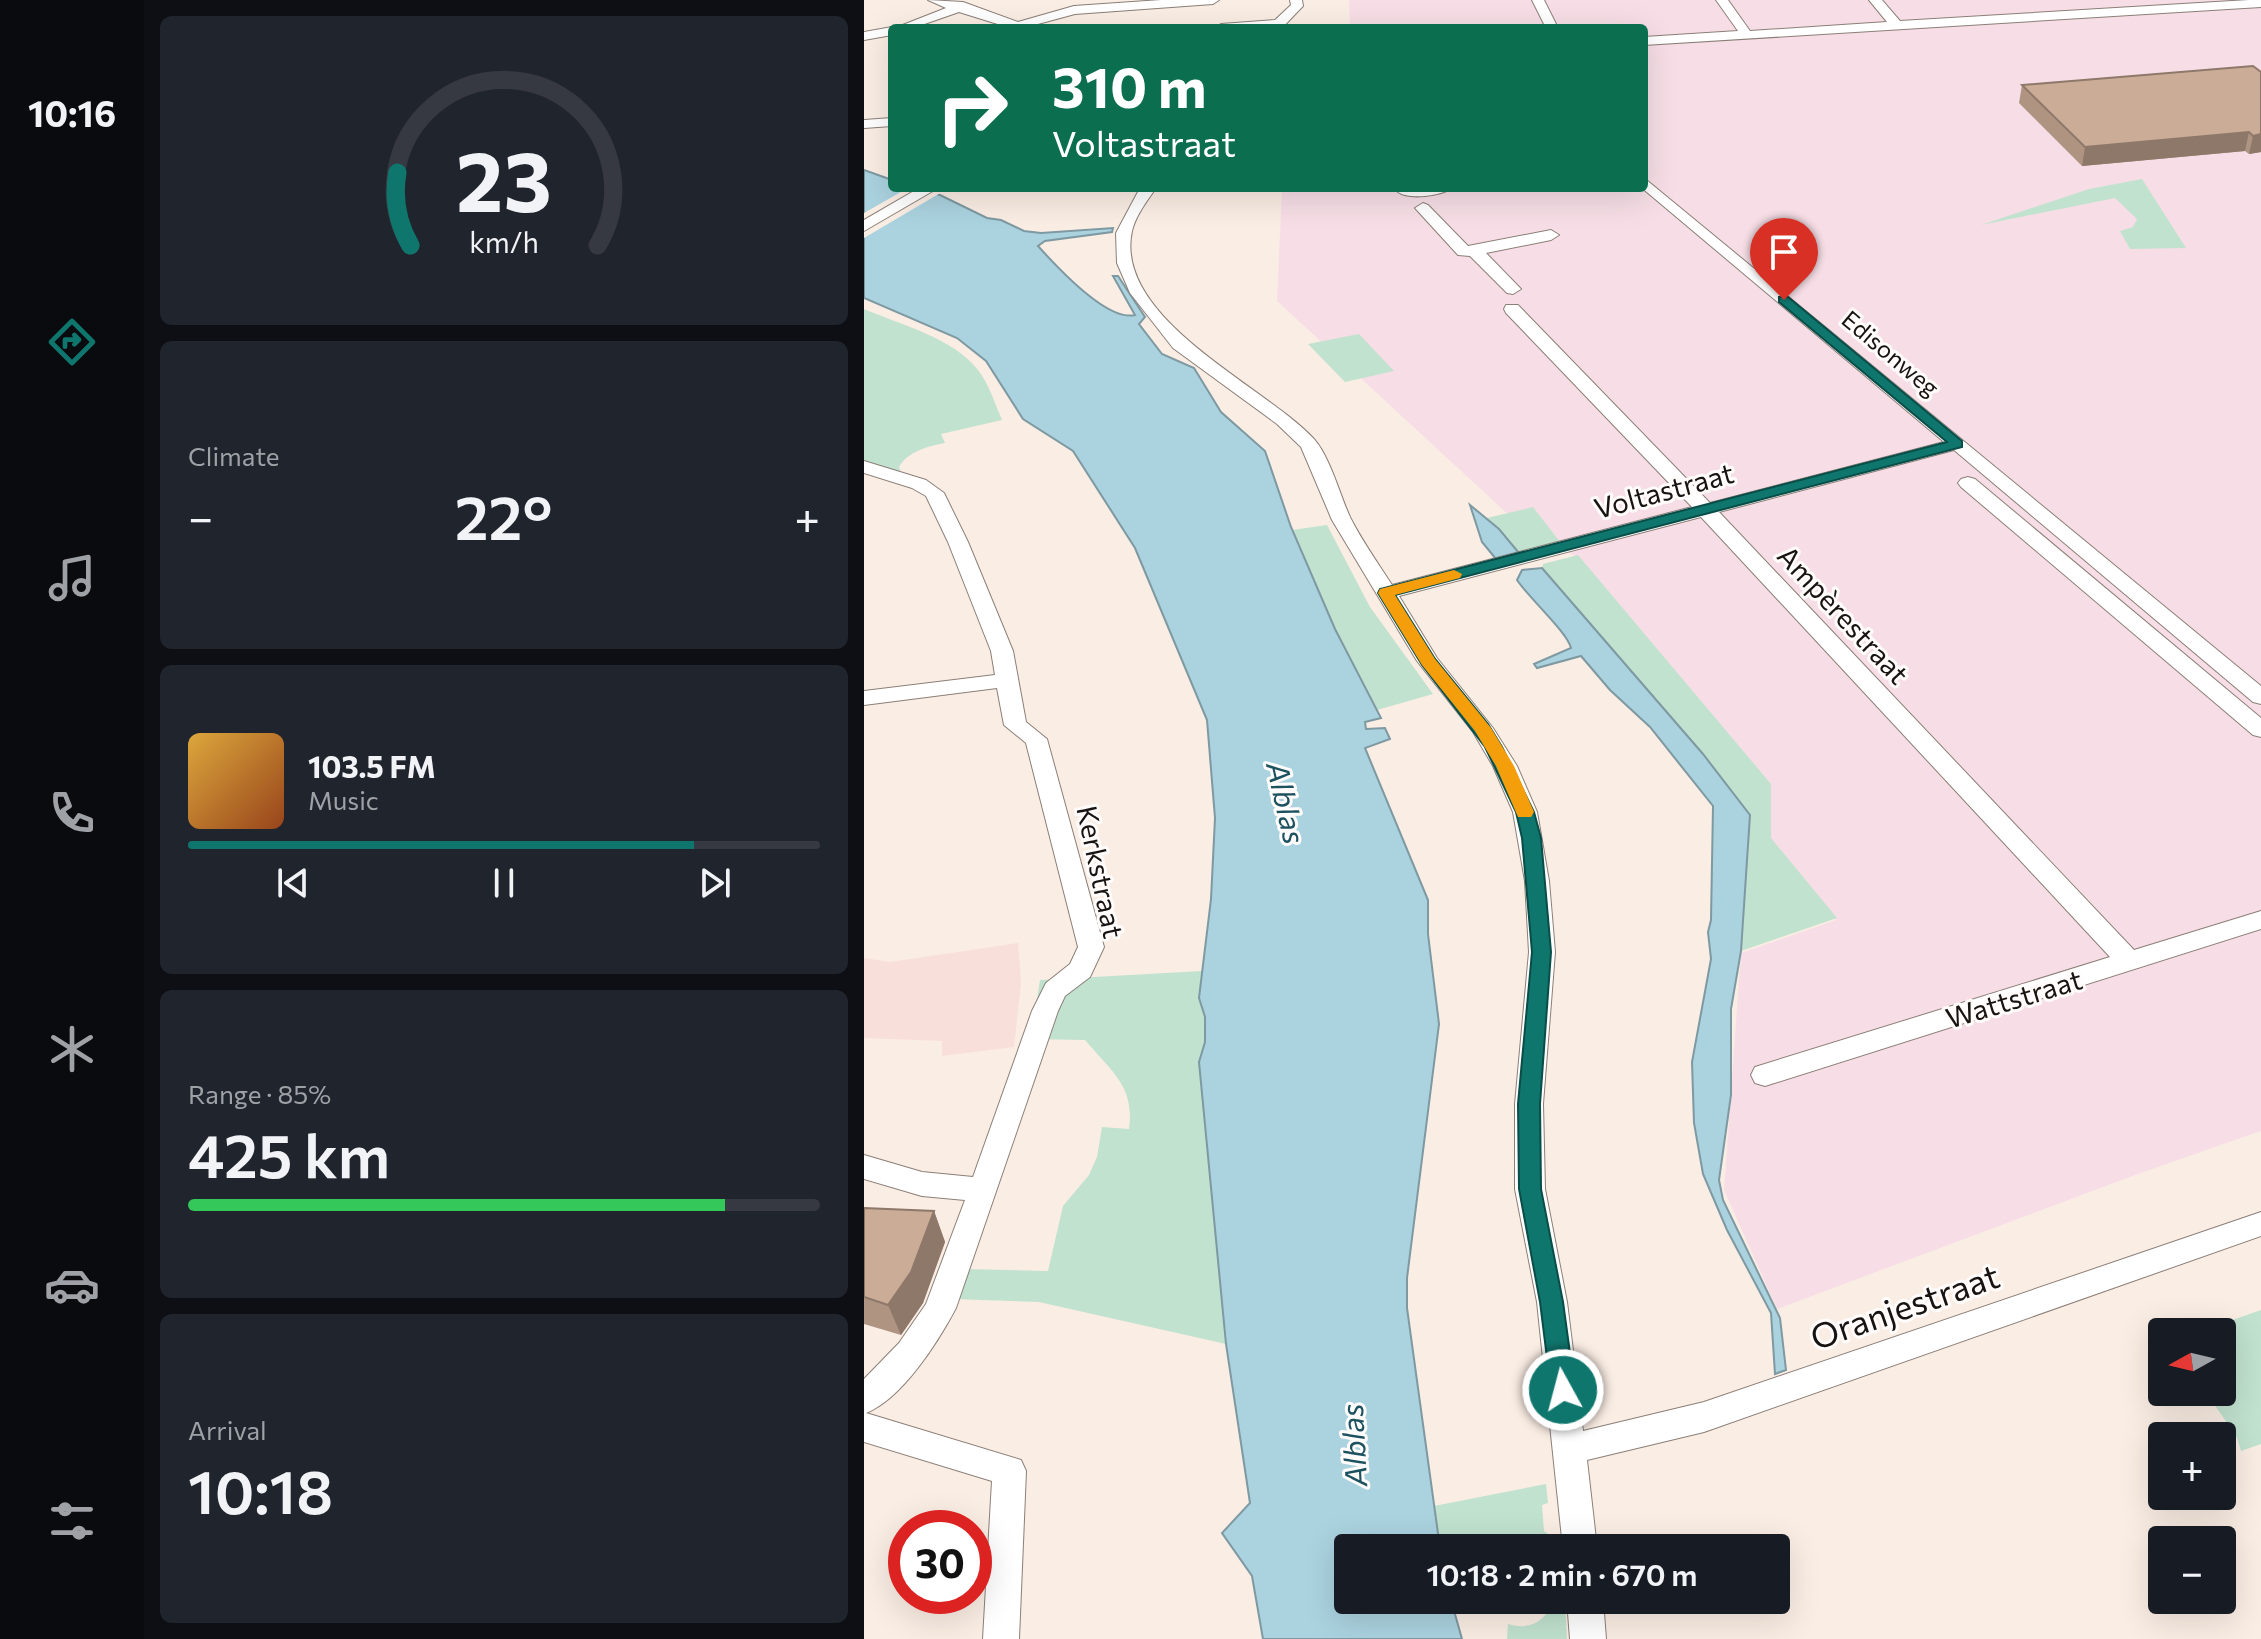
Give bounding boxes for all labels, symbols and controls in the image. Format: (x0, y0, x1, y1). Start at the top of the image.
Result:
text: 310 m (1052, 51, 1207, 120)
icon: right (920, 56, 1024, 160)
text: 10:16 (28, 90, 116, 134)
text: Voltastraat (1052, 120, 1236, 164)
text: 23 (456, 127, 552, 229)
pin (1750, 218, 1818, 300)
text: km/h (469, 224, 539, 259)
icon: arrive (1762, 230, 1806, 274)
street label: Edisonweg (1837, 304, 1945, 402)
icon: directions (44, 314, 100, 370)
text: Climate (188, 440, 280, 471)
street label: Voltastraat (1590, 455, 1737, 525)
text: 22° (455, 479, 552, 552)
text: − (188, 489, 213, 543)
text: + (794, 489, 820, 543)
street label: Ampèrestraat (1771, 538, 1916, 690)
icon: music (44, 550, 100, 606)
text: 103.5 FM (308, 747, 436, 784)
water label: Alblas (1260, 757, 1315, 847)
text: Music (308, 784, 379, 815)
icon: phone (44, 785, 100, 841)
street label: Kerkstraat (1070, 802, 1132, 941)
icon: previous (271, 861, 315, 905)
icon: pause (482, 861, 526, 905)
icon: next (693, 861, 737, 905)
street label: Wattstraat (1942, 961, 2086, 1035)
icon: climate (44, 1021, 100, 1077)
text: Range · 85% (188, 1078, 331, 1109)
text: 425 km (188, 1117, 390, 1190)
street label: Oranjestraat (1804, 1253, 2004, 1357)
icon: car (44, 1257, 100, 1313)
north arrow (2148, 1318, 2236, 1406)
map controls (2148, 1318, 2236, 1614)
position arrow (1521, 1348, 1605, 1432)
water label: Alblas (1332, 1403, 1373, 1489)
text: Arrival (188, 1414, 267, 1445)
button: + (2148, 1422, 2236, 1510)
text: 10:18 (188, 1453, 333, 1526)
icon: filters (44, 1493, 100, 1549)
speed limit sign: 30 (888, 1510, 992, 1614)
button: − (2148, 1526, 2236, 1614)
text: 10:18 · 2 min · 670 m (1426, 1555, 1698, 1592)

